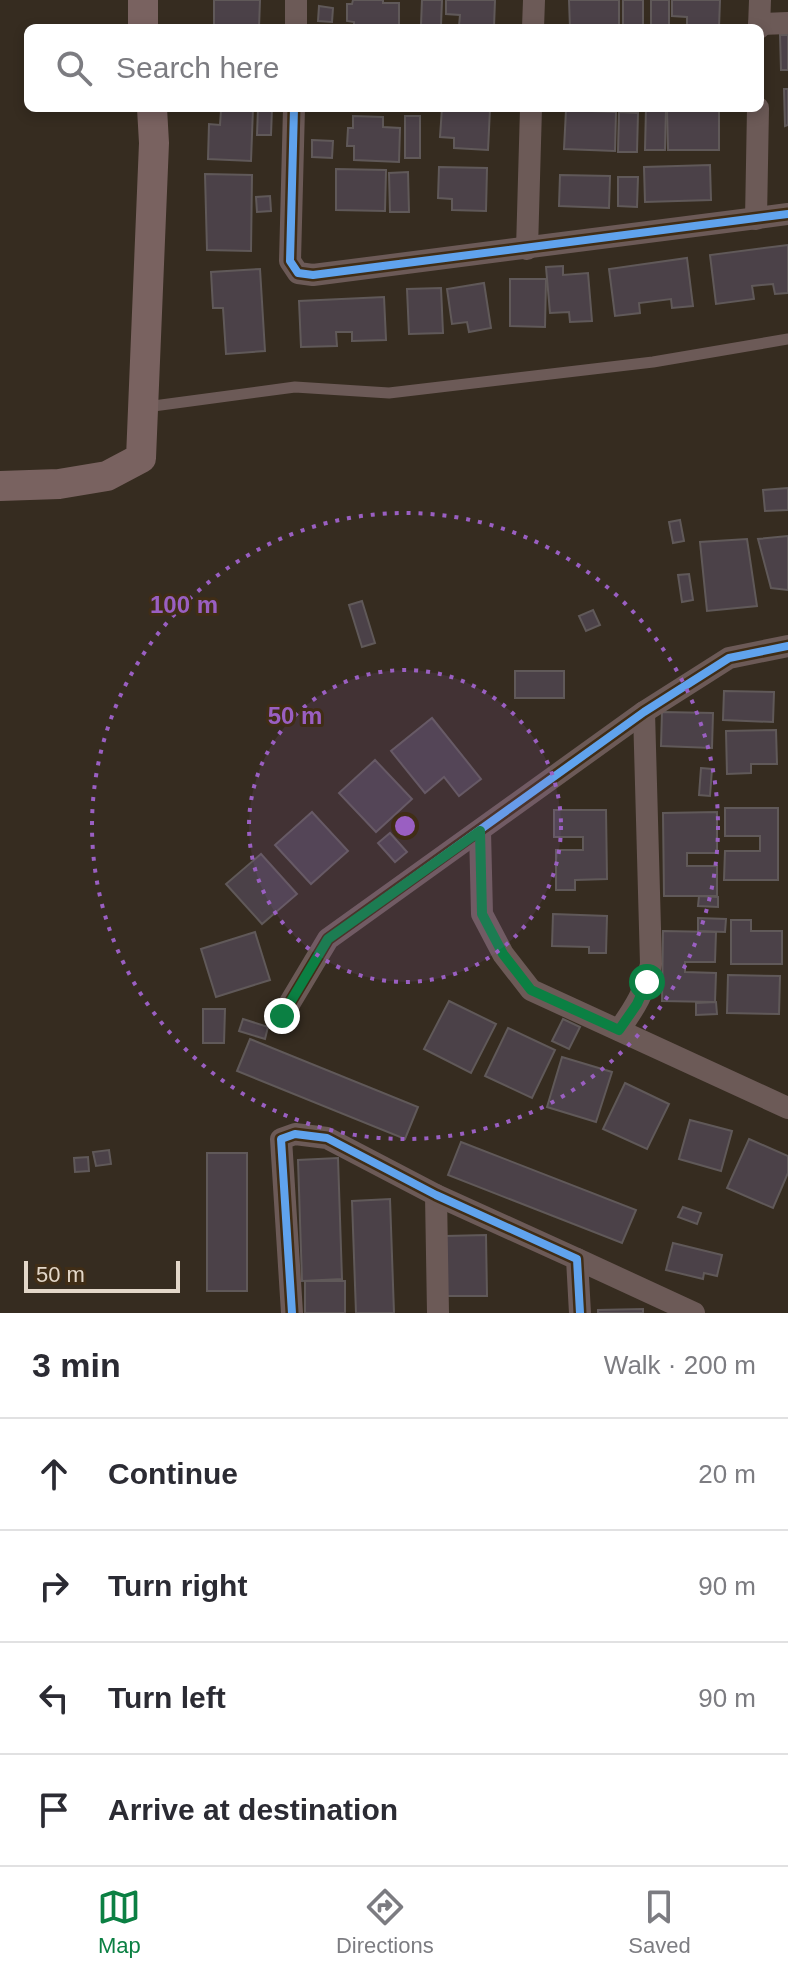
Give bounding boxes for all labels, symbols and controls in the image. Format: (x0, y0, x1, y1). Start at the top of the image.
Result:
search box (24, 24, 764, 112)
icon: search (52, 46, 96, 90)
text: Search here (116, 51, 279, 84)
text: 100 m (150, 591, 218, 618)
text: 50 m (268, 702, 322, 729)
centre of rings (391, 812, 419, 840)
route start (629, 964, 665, 1000)
route end (264, 998, 300, 1034)
scale bar (24, 1257, 180, 1293)
text: 50 m (36, 1262, 85, 1287)
text: 3 min (32, 1346, 121, 1384)
text: Walk · 200 m (604, 1350, 756, 1380)
icon: ahead (32, 1452, 76, 1496)
text: Continue (108, 1457, 238, 1490)
text: 20 m (698, 1459, 756, 1489)
icon: right (32, 1564, 76, 1608)
text: Turn right (108, 1569, 247, 1602)
text: 90 m (698, 1571, 756, 1601)
icon: left (32, 1676, 76, 1720)
text: Turn left (108, 1681, 226, 1714)
text: 90 m (698, 1683, 756, 1713)
icon: arrive (32, 1788, 76, 1832)
text: Arrive at destination (108, 1793, 398, 1826)
tab: Map (97, 1885, 141, 1959)
tab: Directions (336, 1885, 434, 1959)
tab: Saved (628, 1885, 691, 1959)

